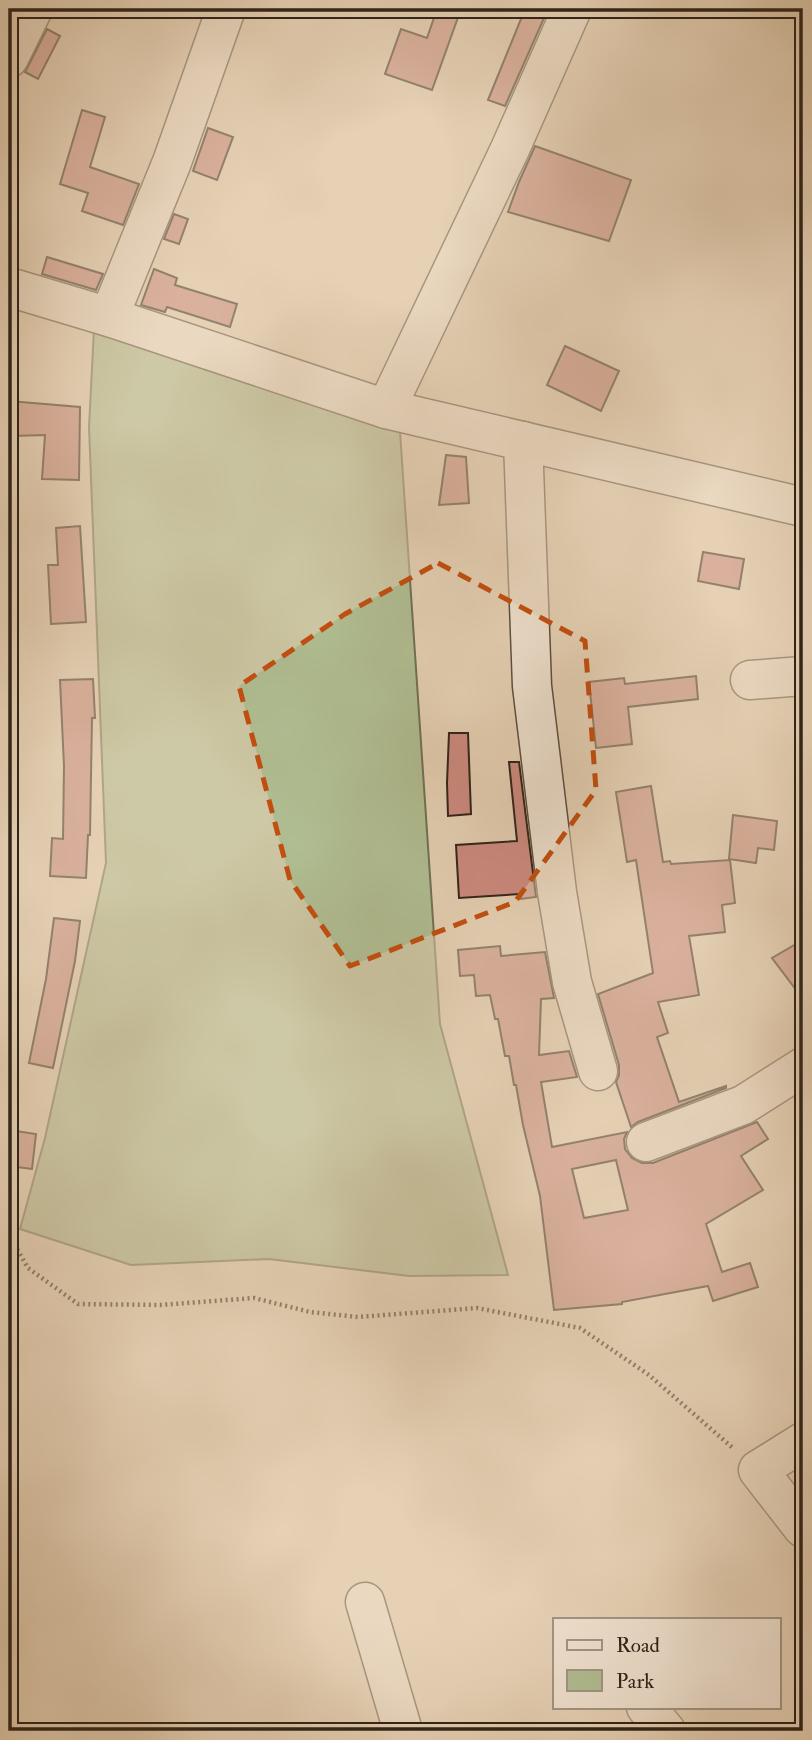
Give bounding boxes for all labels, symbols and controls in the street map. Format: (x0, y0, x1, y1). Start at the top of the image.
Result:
legend (553, 1618, 780, 1708)
text: Road (616, 1632, 661, 1659)
text: Park (616, 1668, 654, 1695)

